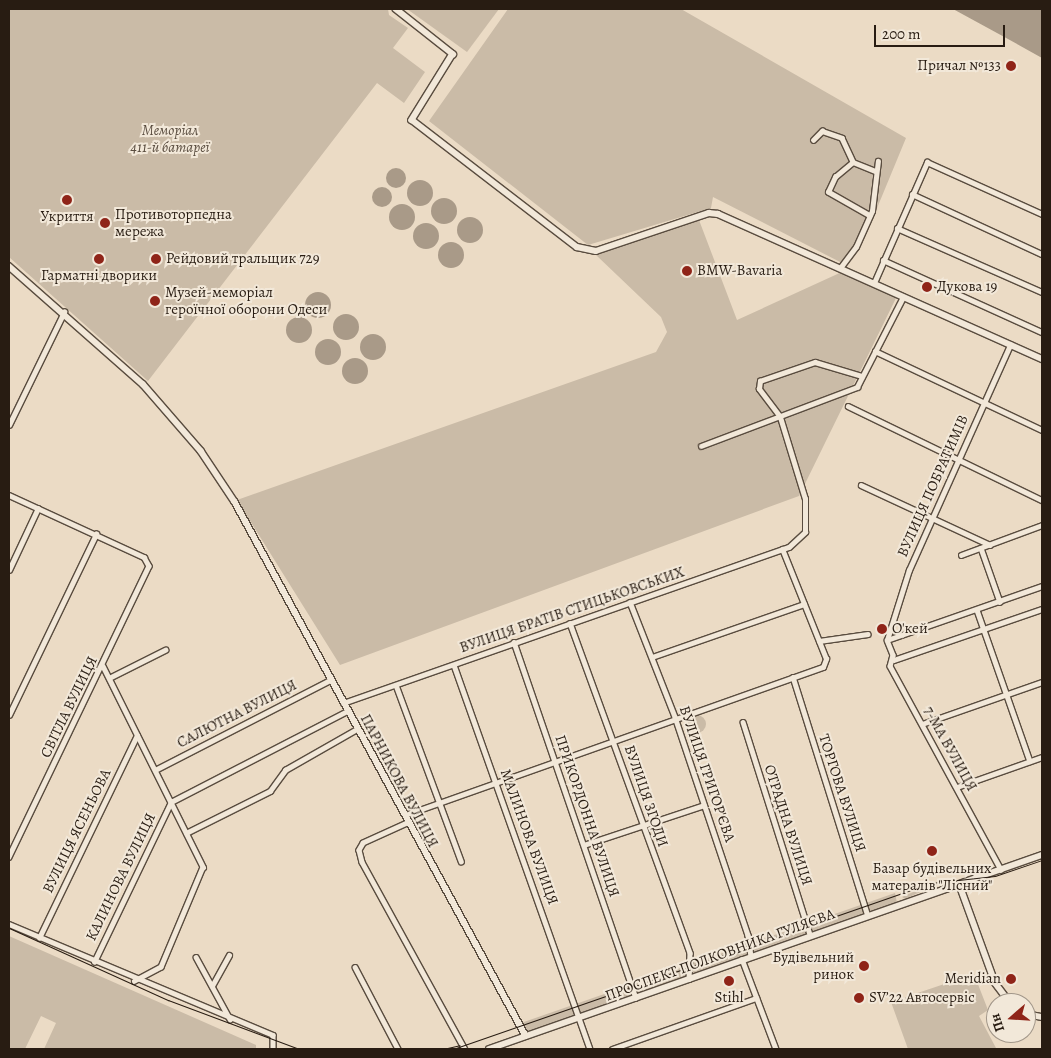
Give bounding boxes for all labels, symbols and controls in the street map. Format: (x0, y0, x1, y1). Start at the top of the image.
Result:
scale bar (876, 15, 1007, 47)
text: 200 m (882, 24, 921, 44)
place label: Причал №133 (917, 57, 1001, 75)
marker: Причал №133 (1005, 60, 1017, 72)
park label: Меморіал 411-й батареї (130, 121, 210, 156)
marker: Укриття (61, 194, 73, 206)
place label: Противоторпедна мережа (115, 205, 232, 240)
place label: Укриття (40, 208, 94, 226)
marker: Противоторпедна мережа (99, 217, 111, 229)
place label: Рейдовий тральщик 729 (166, 250, 319, 268)
marker: Гарматні дворики (93, 253, 105, 265)
marker: Рейдовий тральщик 729 (150, 253, 162, 265)
place label: BMW-Bavaria (697, 262, 783, 280)
marker: BMW-Bavaria (681, 265, 693, 277)
place label: Гарматні дворики (41, 267, 157, 285)
place label: Дукова 19 (937, 278, 997, 296)
marker: Дукова 19 (921, 281, 933, 293)
place label: Музей-меморіал героїчної оборони Одеси (165, 283, 327, 318)
marker: Музей-меморіал героїчної оборони Одеси (149, 295, 161, 307)
street label: ВУЛИЦЯ ПОБРАТИМІВ (894, 412, 972, 560)
street label: ВУЛИЦЯ БРАТІВ СТИЦЬКОВСЬКИХ (457, 563, 687, 657)
place label: О'кей (892, 620, 928, 638)
marker: О'кей (876, 623, 888, 635)
street label: СВІТЛА ВУЛИЦЯ (37, 653, 101, 761)
street label: САЛЮТНА ВУЛИЦЯ (174, 676, 300, 752)
street label: ВУЛИЦЯ ГРИГОР'ЄВА (675, 703, 739, 845)
street label: 7-МА ВУЛИЦЯ (919, 704, 981, 794)
street label: ПАРНИКОВА ВУЛИЦЯ (356, 711, 442, 851)
street label: ТОРГОВА ВУЛИЦЯ (814, 732, 870, 854)
street label: ПРИКОРДОННА ВУЛИЦЯ (551, 733, 623, 899)
street label: ВУЛИЦЯ ЗГОДИ (620, 743, 672, 849)
street label: ОТРАДНА ВУЛИЦЯ (760, 762, 816, 888)
street label: ВУЛИЦЯ ЯСЕНЬОВА (39, 766, 115, 896)
street label: МАЛИНОВА ВУЛИЦЯ (496, 767, 562, 907)
street label: КАЛИНОВА ВУЛИЦЯ (82, 810, 160, 944)
marker: Базар будівельних матералів "Лісний" (926, 845, 938, 857)
place label: Базар будівельних матералів "Лісний" (871, 859, 993, 894)
street label: ПРОСПЕКТ ПОЛКОВНИКА ГУЛЯЄВА (603, 905, 837, 1005)
place label: Будівельний ринок (772, 948, 854, 983)
marker: Будівельний ринок (858, 960, 870, 972)
place label: Meridian (944, 970, 1001, 988)
marker: Meridian (1005, 973, 1017, 985)
marker: Stihl (723, 975, 735, 987)
place label: Stihl (715, 989, 743, 1007)
place label: SV’22 Автосервіс (869, 989, 975, 1007)
marker: SV’22 Автосервіс (853, 992, 865, 1004)
north arrow (986, 993, 1036, 1043)
text: Пн (985, 1011, 1009, 1034)

